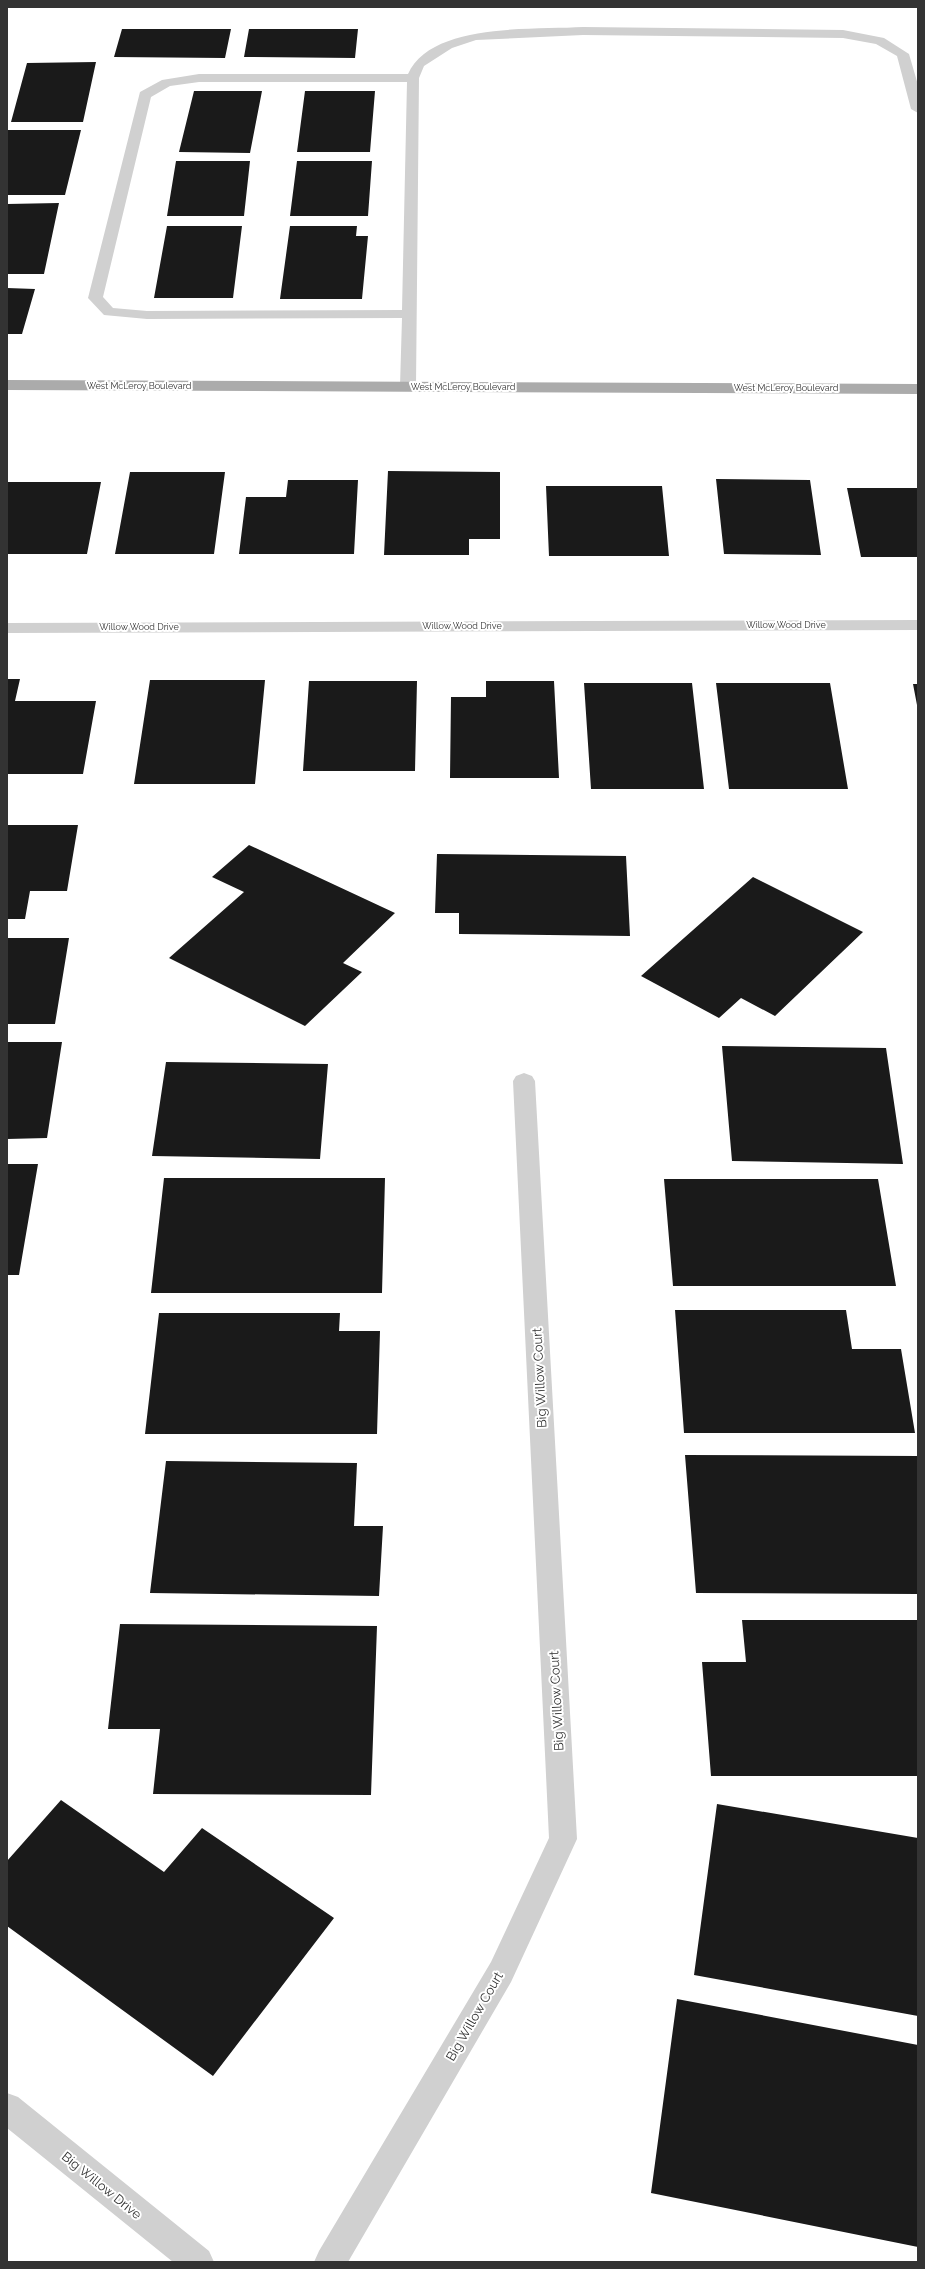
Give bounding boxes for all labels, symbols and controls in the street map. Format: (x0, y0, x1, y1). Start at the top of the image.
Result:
street label: West McLeroy Boulevard (87, 381, 192, 391)
street label: West McLeroy Boulevard (411, 382, 516, 392)
street label: West McLeroy Boulevard (734, 383, 839, 393)
street label: Willow Wood Drive (746, 620, 826, 630)
street label: Willow Wood Drive (422, 621, 502, 631)
street label: Willow Wood Drive (99, 622, 179, 632)
street label: Big Willow Court (529, 1327, 550, 1428)
street label: Big Willow Court (546, 1650, 567, 1751)
street label: Big Willow Court (443, 1969, 506, 2063)
street label: Big Willow Drive (59, 2149, 145, 2222)

